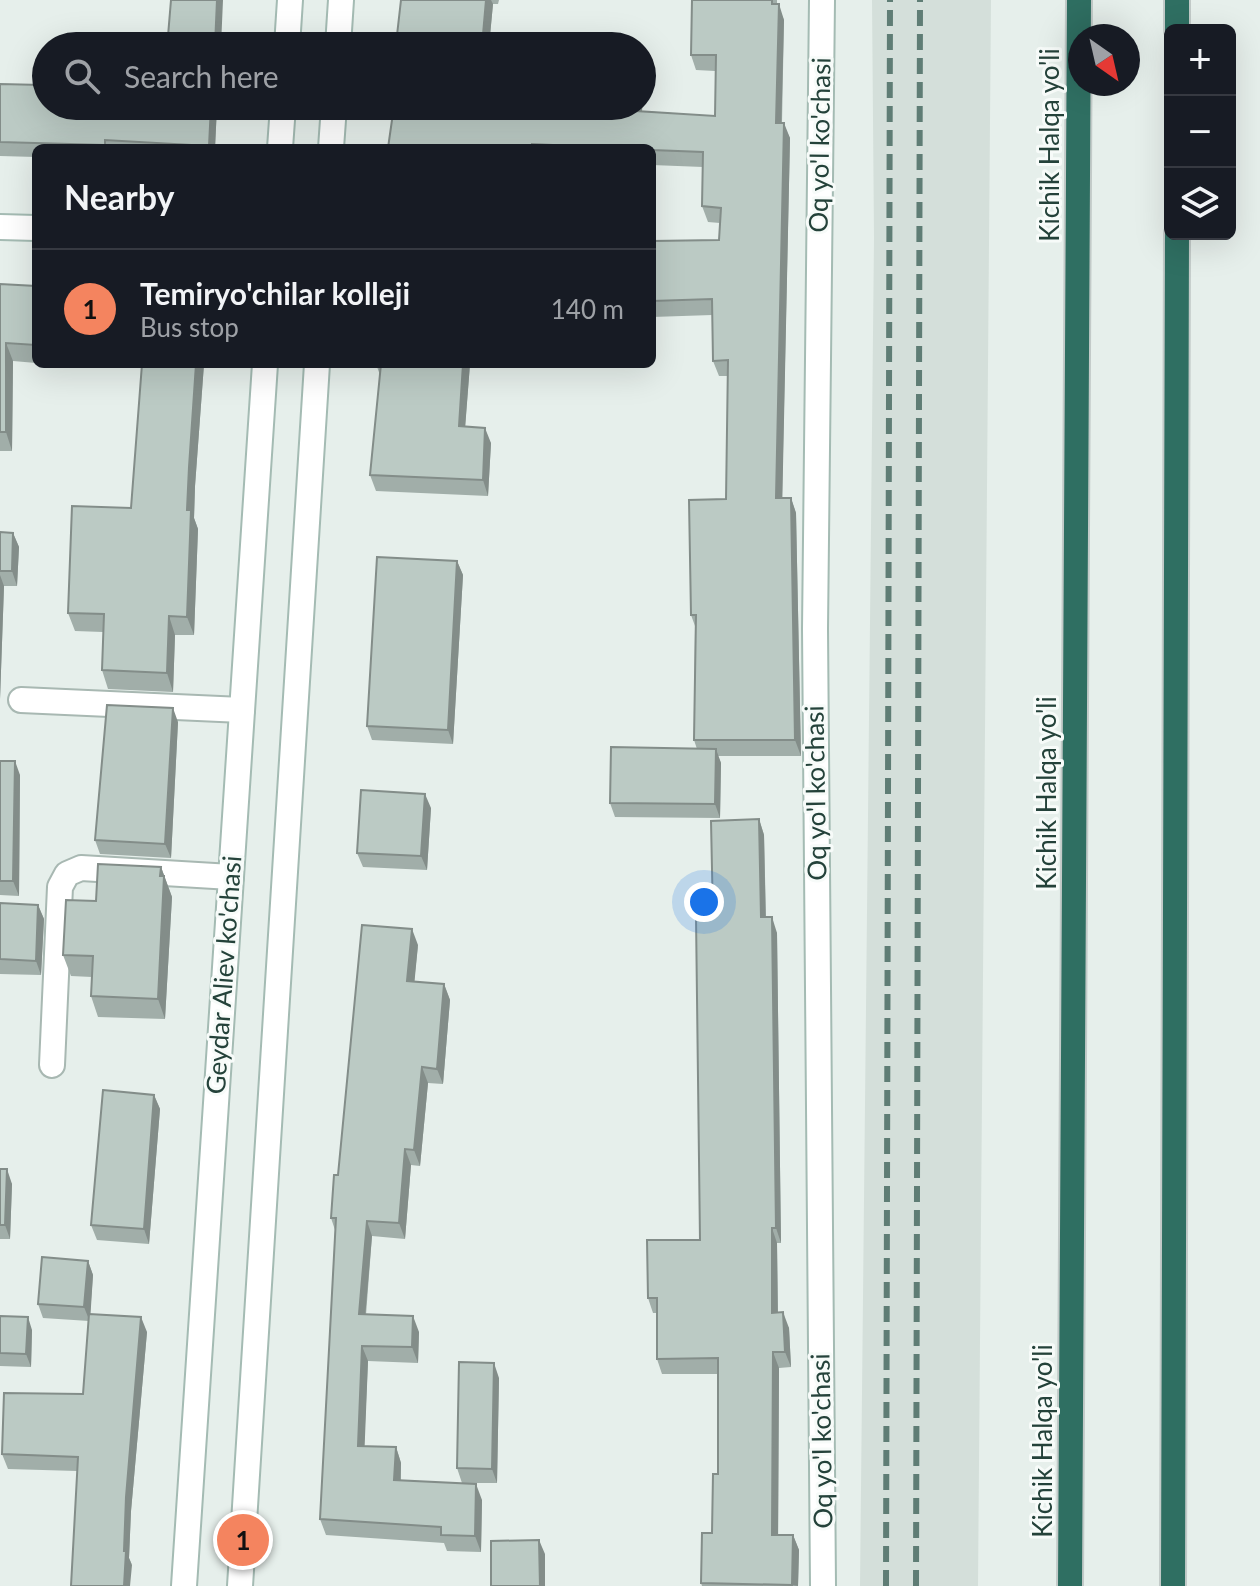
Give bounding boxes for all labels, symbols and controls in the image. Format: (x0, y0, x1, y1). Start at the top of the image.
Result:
north arrow (1068, 24, 1140, 96)
map controls (1164, 24, 1236, 240)
button: + (1164, 24, 1236, 96)
search box (32, 32, 656, 120)
street label: Kichik Halqa yo'li (1033, 48, 1065, 242)
icon: search (60, 54, 104, 98)
street label: Oq yo'l ko'chasi (801, 57, 837, 233)
text: Search here (124, 58, 279, 94)
button: − (1164, 96, 1236, 168)
button: layers (1164, 168, 1236, 240)
text: Nearby (64, 176, 175, 217)
text: Temiryo'chilar kolleji (140, 275, 410, 311)
text: 1 (82, 293, 98, 325)
text: 140 m (551, 293, 624, 325)
text: Bus stop (140, 311, 239, 343)
street label: Kichik Halqa yo'li (1030, 696, 1062, 890)
street label: Oq yo'l ko'chasi (797, 705, 833, 881)
street label: Geydar Aliev ko'chasi (199, 855, 247, 1095)
your location (684, 882, 724, 922)
street label: Kichik Halqa yo'li (1026, 1344, 1058, 1538)
street label: Oq yo'l ko'chasi (803, 1353, 839, 1529)
pin: 1 (217, 1510, 269, 1570)

